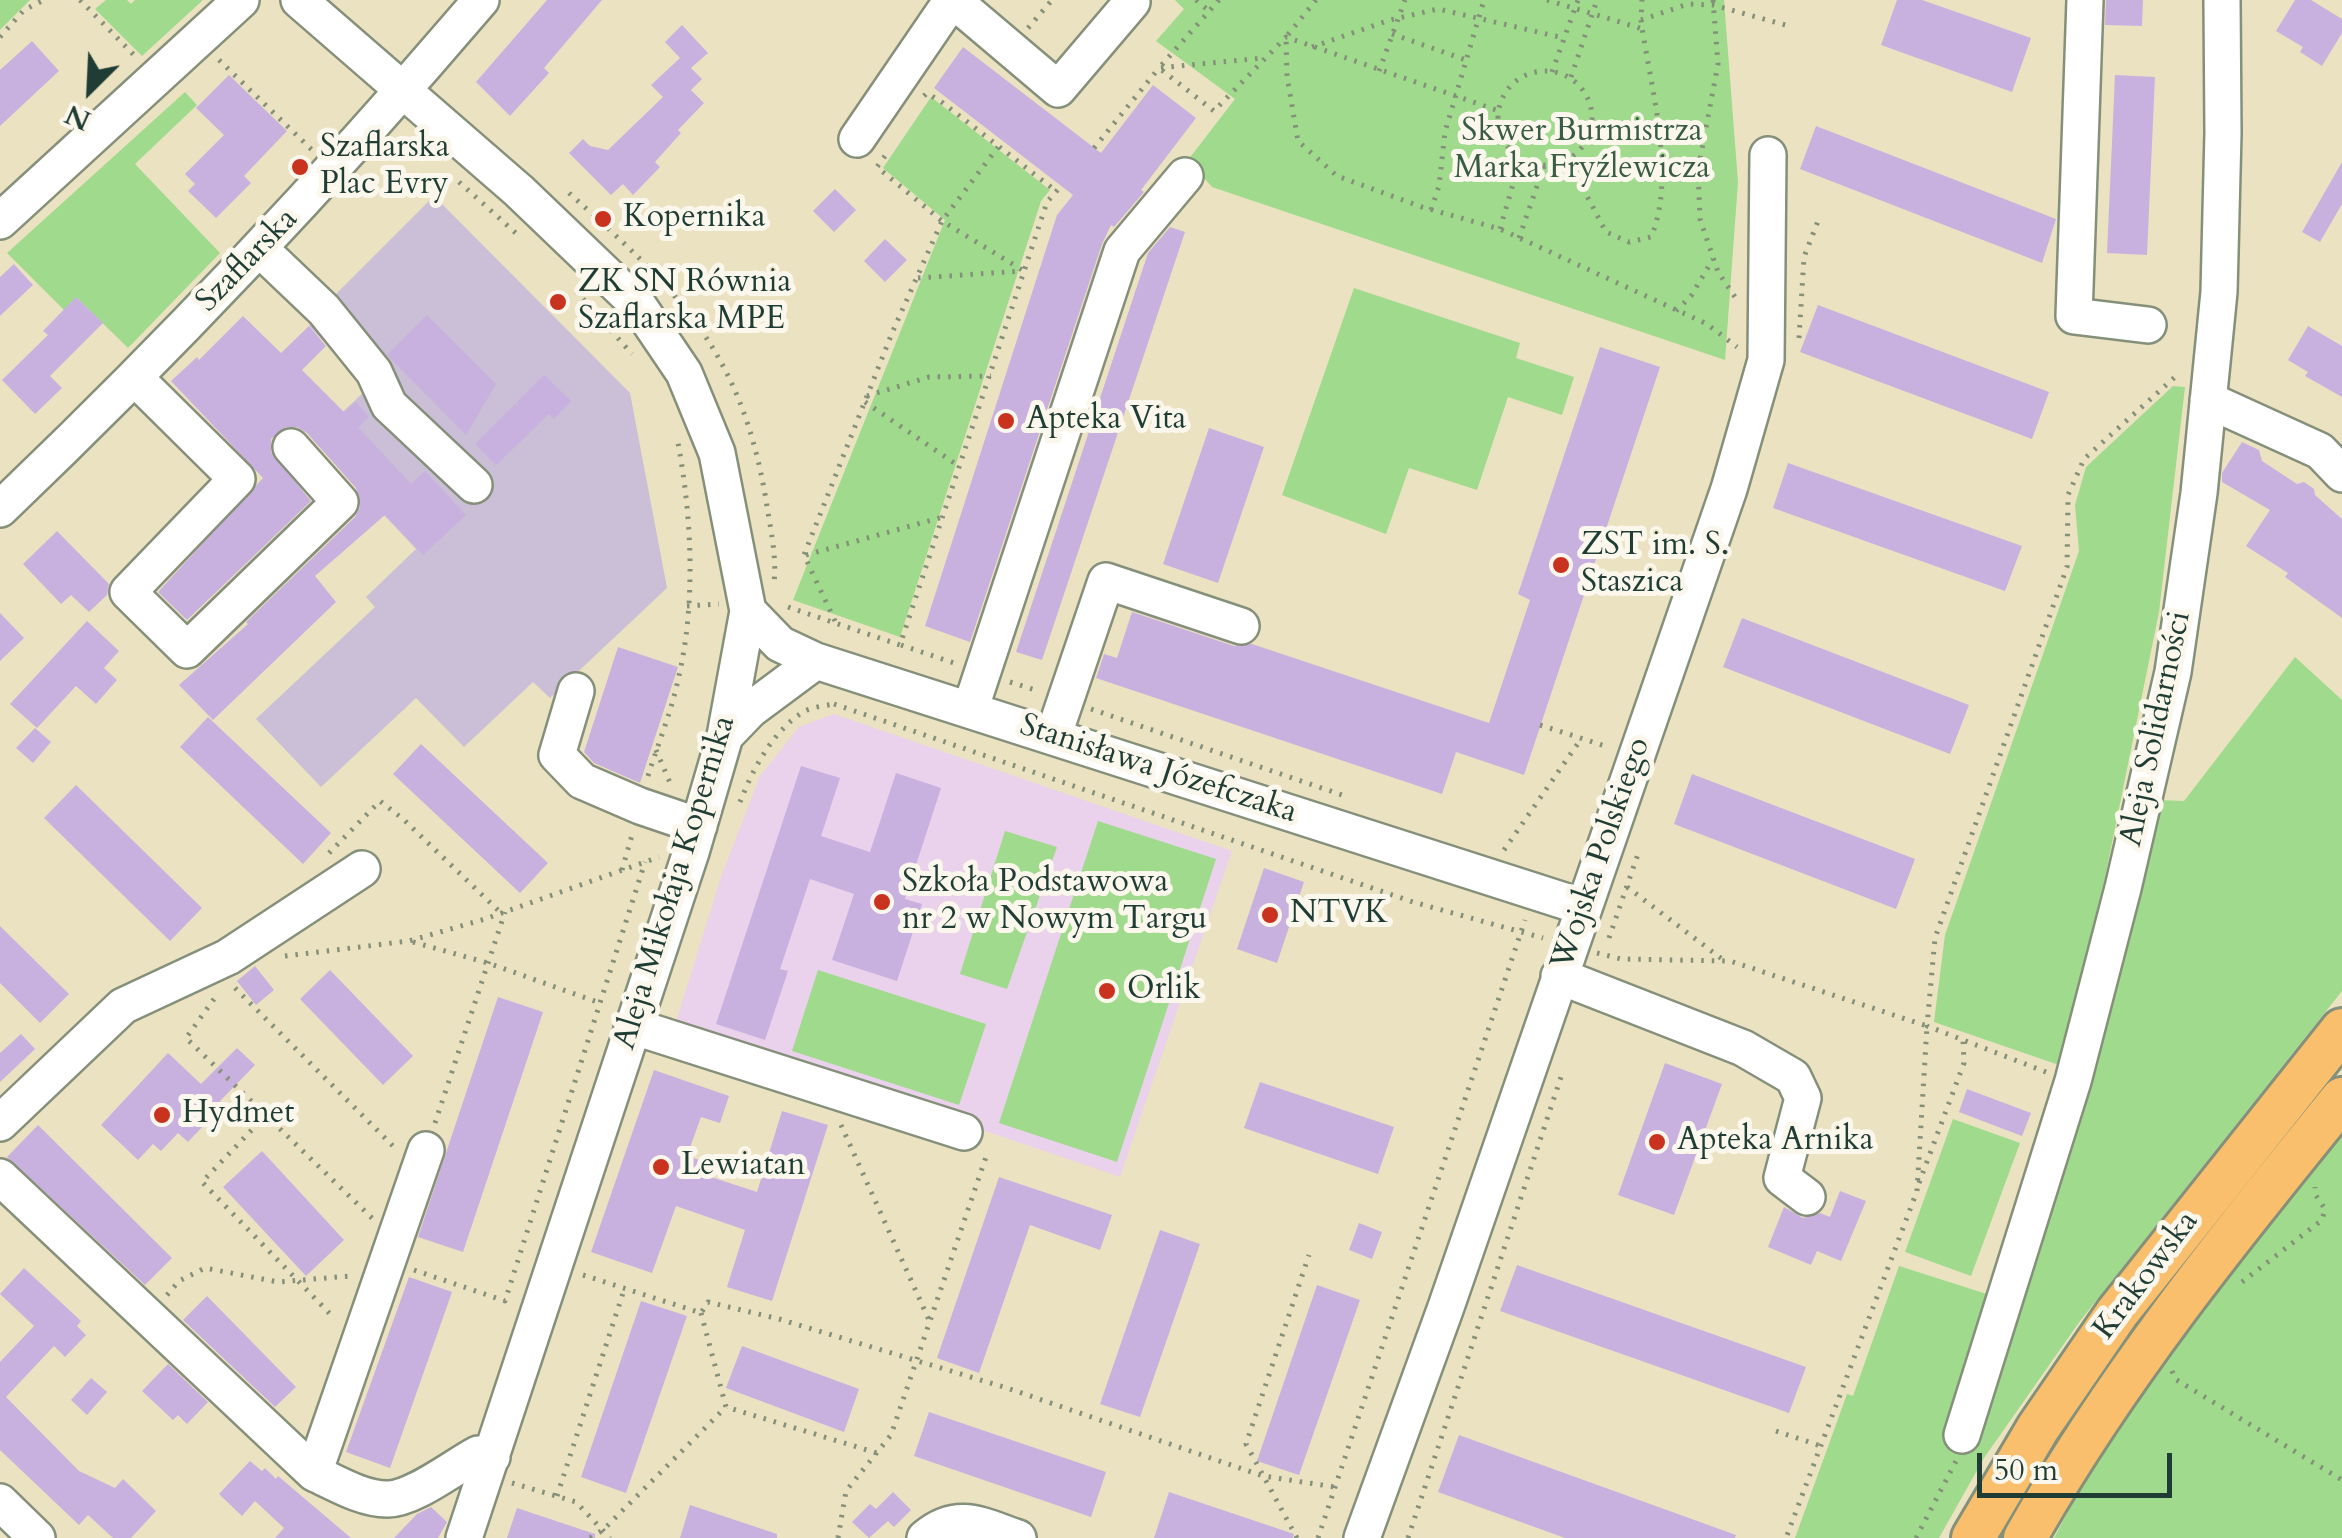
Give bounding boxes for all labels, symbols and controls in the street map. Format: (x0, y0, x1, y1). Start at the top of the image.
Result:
north arrow (40, 40, 140, 140)
text: N (59, 95, 97, 140)
park label: Skwer Burmistrza Marka Fryźlewicza (1454, 114, 1710, 189)
place label: Szaflarska Plac Evry (320, 130, 450, 205)
marker: Szaflarska Plac Evry (289, 156, 311, 178)
place label: Kopernika (623, 200, 765, 238)
street label: Szaflarska (189, 201, 307, 321)
marker: Kopernika (592, 208, 614, 230)
place label: ZK SN Równia Szaflarska MPE (578, 265, 791, 340)
marker: ZK SN Równia Szaflarska MPE (547, 291, 569, 313)
place label: Apteka Vita (1026, 402, 1186, 440)
marker: Apteka Vita (995, 410, 1017, 432)
place label: ZST im. S. Staszica (1581, 528, 1729, 603)
marker: ZST im. S. Staszica (1550, 554, 1572, 576)
street label: Aleja Solidarności (2113, 608, 2201, 850)
street label: Stanisława Józefczaka (1015, 707, 1301, 833)
street label: Aleja Mikołaja Kopernika (607, 711, 745, 1055)
street label: Wojska Polskiego (1544, 733, 1660, 975)
place label: Szkoła Podstawowa nr 2 w Nowym Targu (902, 865, 1207, 940)
marker: Szkoła Podstawowa nr 2 w Nowym Targu (871, 891, 893, 913)
place label: NTVK (1290, 896, 1388, 934)
marker: NTVK (1259, 904, 1281, 926)
place label: Orlik (1127, 972, 1201, 1010)
marker: Orlik (1096, 980, 1118, 1002)
place label: Hydmet (182, 1096, 294, 1134)
marker: Hydmet (151, 1104, 173, 1126)
place label: Apteka Arnika (1677, 1123, 1874, 1161)
marker: Apteka Arnika (1646, 1131, 1668, 1153)
place label: Lewiatan (681, 1148, 806, 1186)
marker: Lewiatan (650, 1156, 672, 1178)
street label: Krakowska (2086, 1204, 2208, 1348)
scale bar (1982, 1433, 2177, 1495)
text: 50 m (1994, 1450, 2058, 1491)

